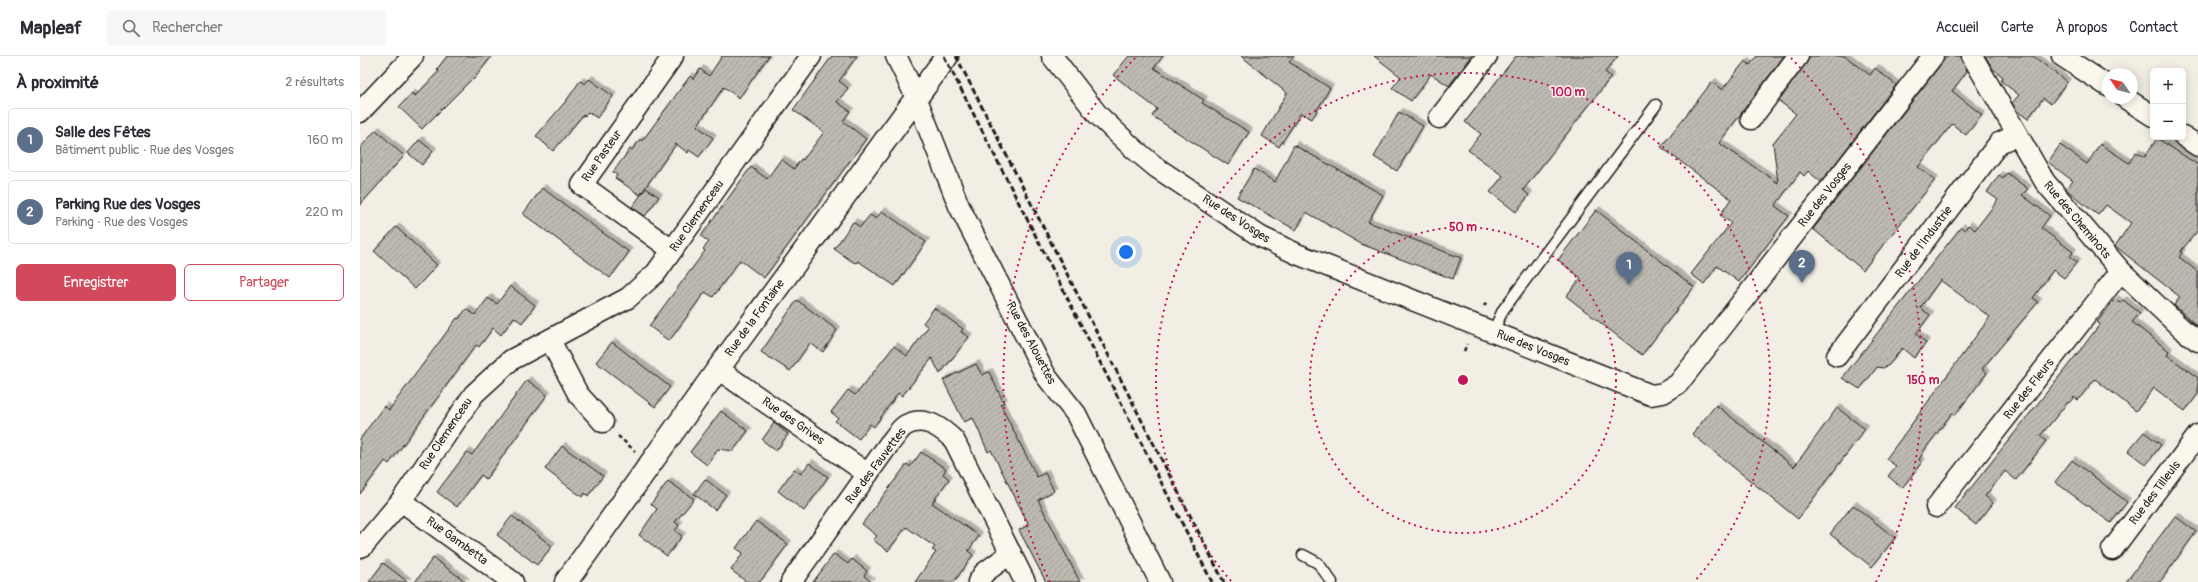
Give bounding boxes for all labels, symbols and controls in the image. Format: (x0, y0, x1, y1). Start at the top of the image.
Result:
search box (106, 10, 386, 46)
text: Mapleaf (20, 16, 82, 40)
icon: search (120, 17, 142, 39)
text: Rechercher (152, 18, 223, 37)
text: Accueil (1936, 19, 1979, 36)
text: Carte (2001, 19, 2033, 36)
text: À propos (2055, 19, 2107, 36)
text: Contact (2129, 19, 2178, 36)
north arrow (2102, 68, 2138, 104)
map controls (2150, 68, 2186, 140)
button: + (2150, 68, 2186, 104)
text: À proximité (16, 72, 99, 93)
text: 2 résultats (285, 74, 344, 90)
text: 100 m (1551, 85, 1586, 100)
button: − (2150, 104, 2186, 140)
text: Salle des Fêtes (55, 123, 151, 142)
street label: Rue Pasteur (579, 127, 626, 185)
text: 1 (27, 132, 33, 148)
text: 160 m (307, 132, 343, 148)
text: Bâtiment public · Rue des Vosges (55, 142, 234, 158)
street label: Rue des Vosges (1795, 159, 1855, 230)
street label: Rue Clemenceau (667, 177, 727, 255)
street label: Rue des Cheminots (2040, 178, 2114, 262)
street label: Rue des Vosges (1199, 192, 1273, 247)
text: Parking Rue des Vosges (55, 195, 200, 214)
street label: Rue de l'Industrie (1892, 203, 1956, 281)
text: 2 (26, 204, 34, 220)
text: 220 m (305, 204, 343, 220)
text: Parking · Rue des Vosges (55, 214, 188, 230)
text: 50 m (1449, 220, 1477, 235)
your location (1116, 242, 1136, 262)
pin: 2 (1789, 250, 1815, 283)
pin: 1 (1616, 252, 1642, 285)
button: Enregistrer (16, 264, 176, 301)
button: Partager (184, 264, 344, 301)
street label: Rue de la Fontaine (722, 276, 788, 360)
street label: Rue des Alouettes (1003, 299, 1059, 387)
street label: Rue des Vosges (1494, 326, 1572, 370)
street label: Rue des Fleurs (2001, 355, 2058, 422)
centre of rings (1456, 373, 1470, 387)
text: 150 m (1907, 373, 1940, 388)
street label: Rue des Grives (759, 394, 828, 448)
street label: Rue Clemenceau (416, 395, 476, 473)
street label: Rue des Fauvettes (842, 424, 910, 507)
street label: Rue des Tilleuls (2126, 458, 2184, 528)
street label: Rue Gambetta (423, 514, 491, 569)

